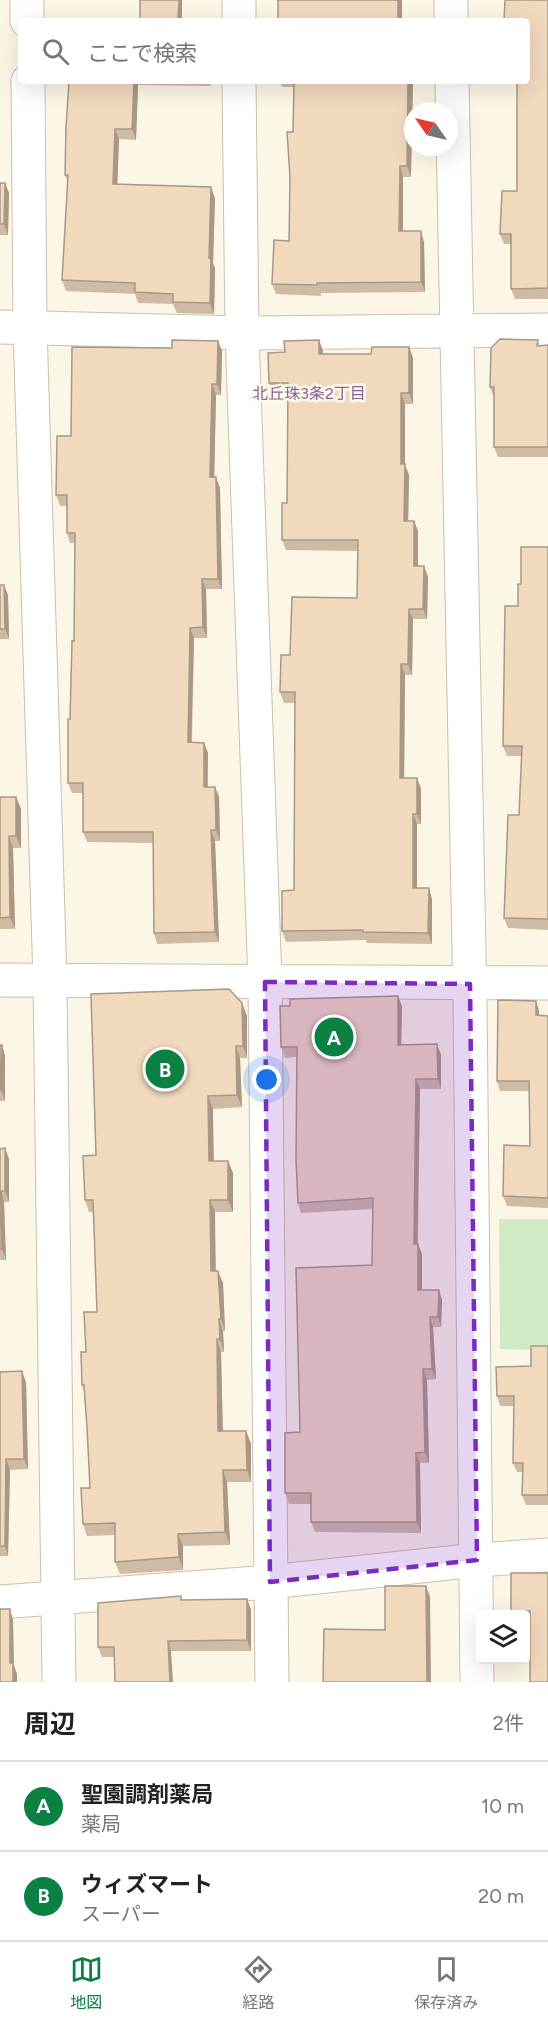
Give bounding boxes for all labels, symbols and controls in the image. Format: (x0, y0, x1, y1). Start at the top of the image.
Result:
search box (18, 18, 530, 84)
icon: search (39, 35, 72, 68)
text: ここで検索 (87, 40, 197, 67)
north arrow (404, 102, 458, 156)
district label: 北丘珠3条2丁目 (252, 384, 366, 403)
pin: A (314, 1014, 354, 1060)
pin: B (146, 1046, 184, 1092)
your location (252, 1065, 281, 1094)
map controls (476, 1610, 530, 1664)
button: layers (476, 1610, 530, 1664)
text: 周辺 (24, 1708, 76, 1740)
text: 2件 (493, 1711, 524, 1735)
text: 聖園調剤薬局 (81, 1781, 213, 1808)
text: A (36, 1794, 51, 1818)
text: 10 m (481, 1794, 524, 1818)
text: 薬局 (81, 1812, 121, 1836)
text: ウィズマート (81, 1871, 213, 1898)
text: B (37, 1884, 50, 1908)
text: 20 m (478, 1884, 524, 1908)
text: スーパー (81, 1902, 161, 1926)
tab: 地図 (70, 1953, 103, 2013)
tab: 経路 (242, 1953, 275, 2013)
tab: 保存済み (414, 1953, 478, 2013)

